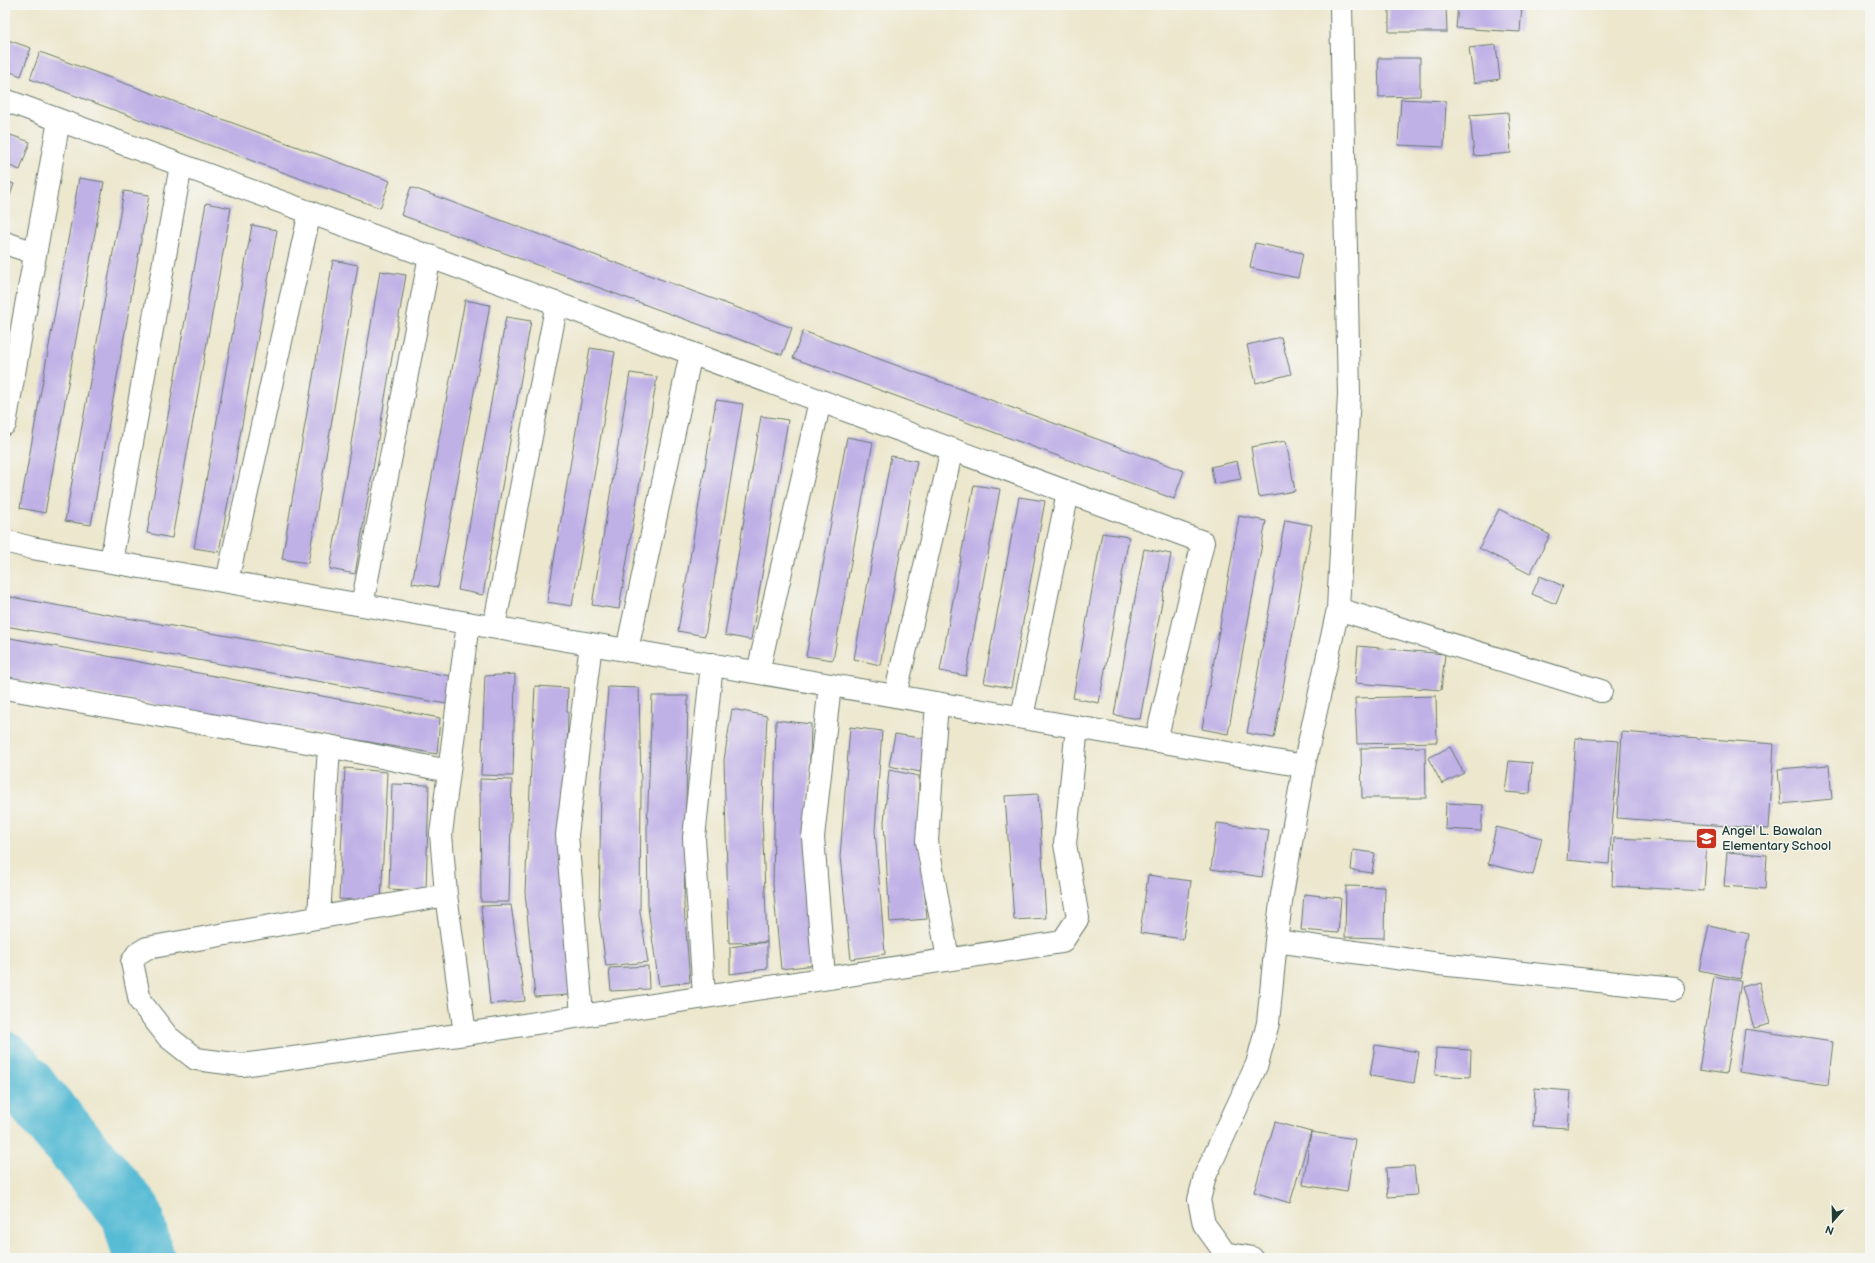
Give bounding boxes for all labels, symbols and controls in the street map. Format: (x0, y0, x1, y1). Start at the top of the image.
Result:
place label: Angel L. Bawalan Elementary School (1722, 823, 1831, 854)
school or university icon: Angel L. Bawalan Elementary School (1693, 825, 1719, 851)
north arrow (1813, 1201, 1853, 1241)
text: N (1824, 1222, 1836, 1237)

